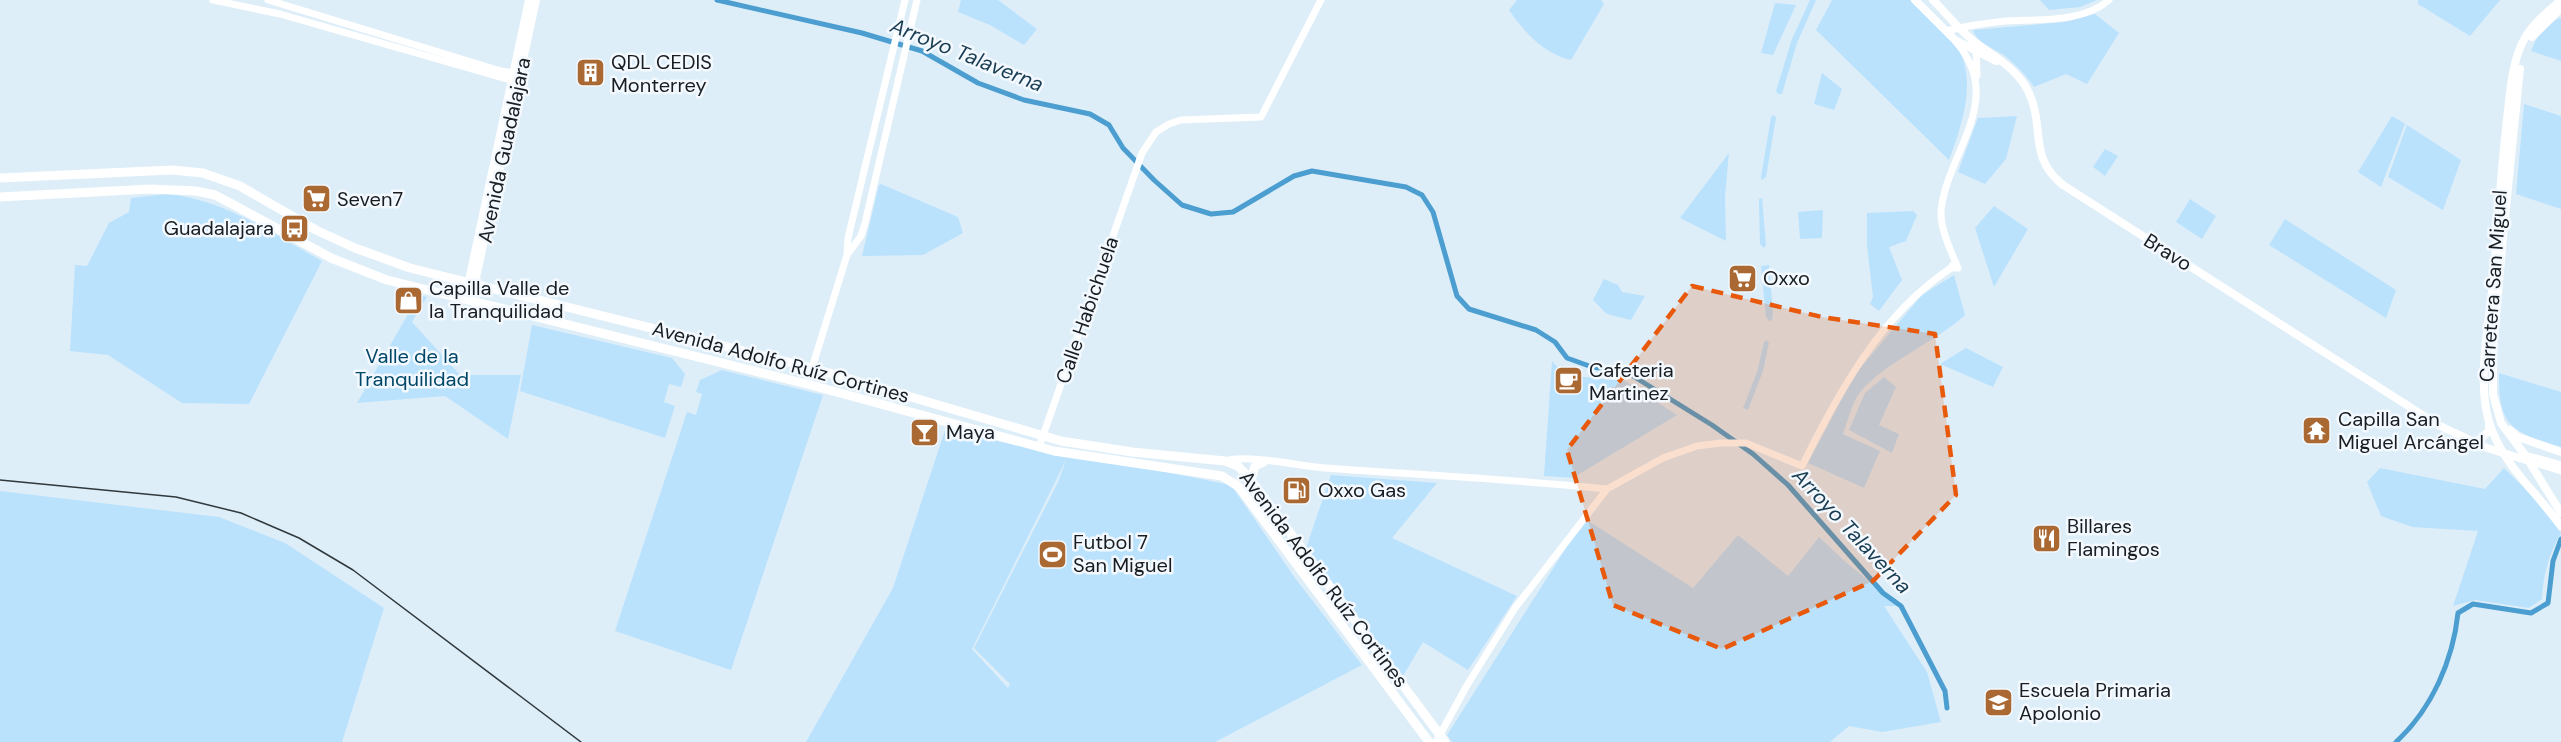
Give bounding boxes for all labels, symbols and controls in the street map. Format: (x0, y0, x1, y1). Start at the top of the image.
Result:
water label: Arroyo Talaverna (885, 11, 1048, 98)
place label: QDL CEDIS Monterrey (611, 49, 712, 98)
street label: Avenida Guadalajara (472, 55, 536, 245)
building icon: QDL CEDIS Monterrey (574, 57, 606, 89)
supermarket icon: Seven7 (300, 183, 332, 215)
place label: Seven7 (337, 186, 403, 212)
street label: Carretera San Miguel (2473, 189, 2513, 383)
bus stop icon: Guadalajara (279, 212, 311, 244)
place label: Guadalajara (164, 215, 274, 241)
street label: Bravo (2139, 227, 2197, 277)
street label: Calle Habichuela (1050, 233, 1124, 387)
supermarket icon: Oxxo (1726, 262, 1758, 294)
place label: Oxxo (1763, 265, 1810, 291)
place label: Capilla Valle de la Tranquilidad (429, 275, 569, 324)
shop icon: Capilla Valle de la Tranquilidad (392, 284, 424, 316)
street label: Avenida Adolfo Ruíz Cortines (650, 315, 912, 409)
park label: Valle de la Tranquilidad (355, 343, 469, 392)
place label: Cafeteria Martinez (1589, 357, 1674, 406)
cafe icon: Cafeteria Martinez (1552, 365, 1584, 397)
place label: Capilla San Miguel Arcángel (2338, 406, 2484, 455)
temple icon: Capilla San Miguel Arcángel (2301, 415, 2333, 447)
bar icon: Maya (909, 416, 941, 448)
place label: Maya (946, 419, 995, 445)
water label: Arroyo Talaverna (1786, 461, 1918, 600)
street label: Avenida Adolfo Ruíz Cortines (1234, 465, 1414, 693)
fuel station icon: Oxxo Gas (1281, 474, 1313, 506)
place label: Oxxo Gas (1318, 477, 1406, 503)
place label: Billares Flamingos (2067, 513, 2160, 562)
restaurant icon: Billares Flamingos (2030, 522, 2062, 554)
place label: Futbol 7 San Miguel (1073, 529, 1172, 578)
sports icon: Futbol 7 San Miguel (1036, 538, 1068, 570)
place label: Escuela Primaria Apolonio (2019, 677, 2171, 726)
school or university icon: Escuela Primaria Apolonio (1982, 686, 2014, 718)

